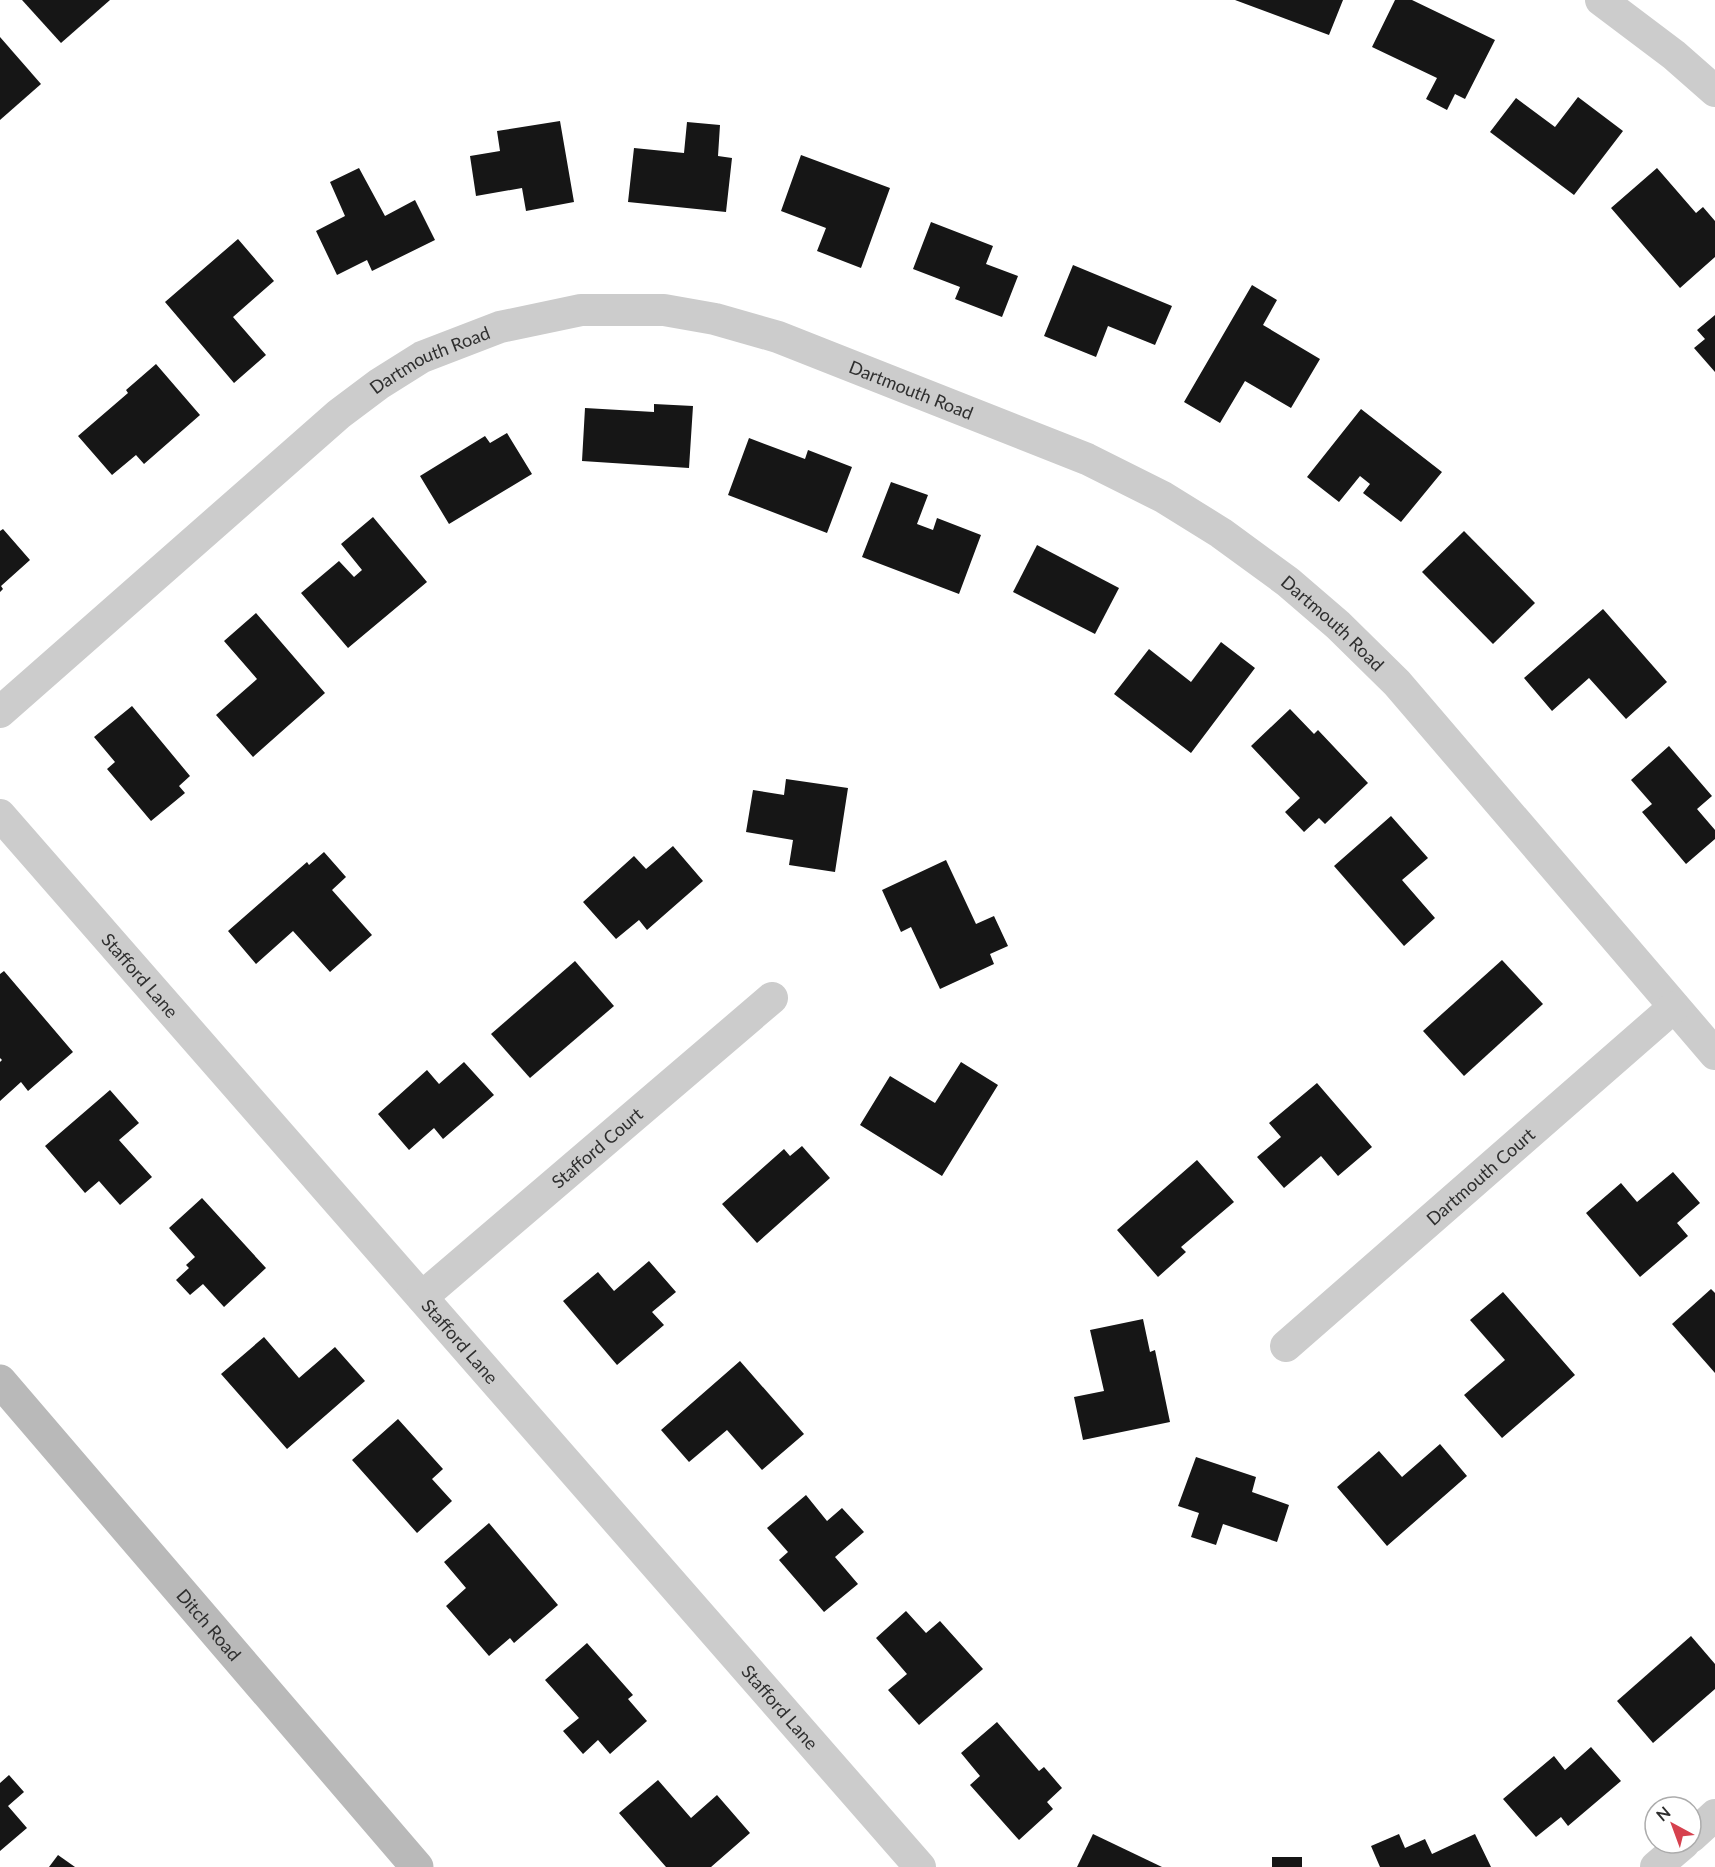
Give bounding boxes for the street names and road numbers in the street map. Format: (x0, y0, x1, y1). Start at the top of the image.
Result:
street label: Dartmouth Road (365, 321, 493, 398)
street label: Dartmouth Road (846, 355, 976, 424)
street label: Dartmouth Road (1277, 570, 1389, 675)
street label: Stafford Lane (97, 928, 183, 1022)
street label: Stafford Court (547, 1102, 647, 1193)
street label: Dartmouth Court (1422, 1123, 1539, 1230)
street label: Stafford Lane (417, 1294, 503, 1388)
street label: Ditch Road (172, 1584, 246, 1665)
street label: Stafford Lane (737, 1660, 823, 1754)

